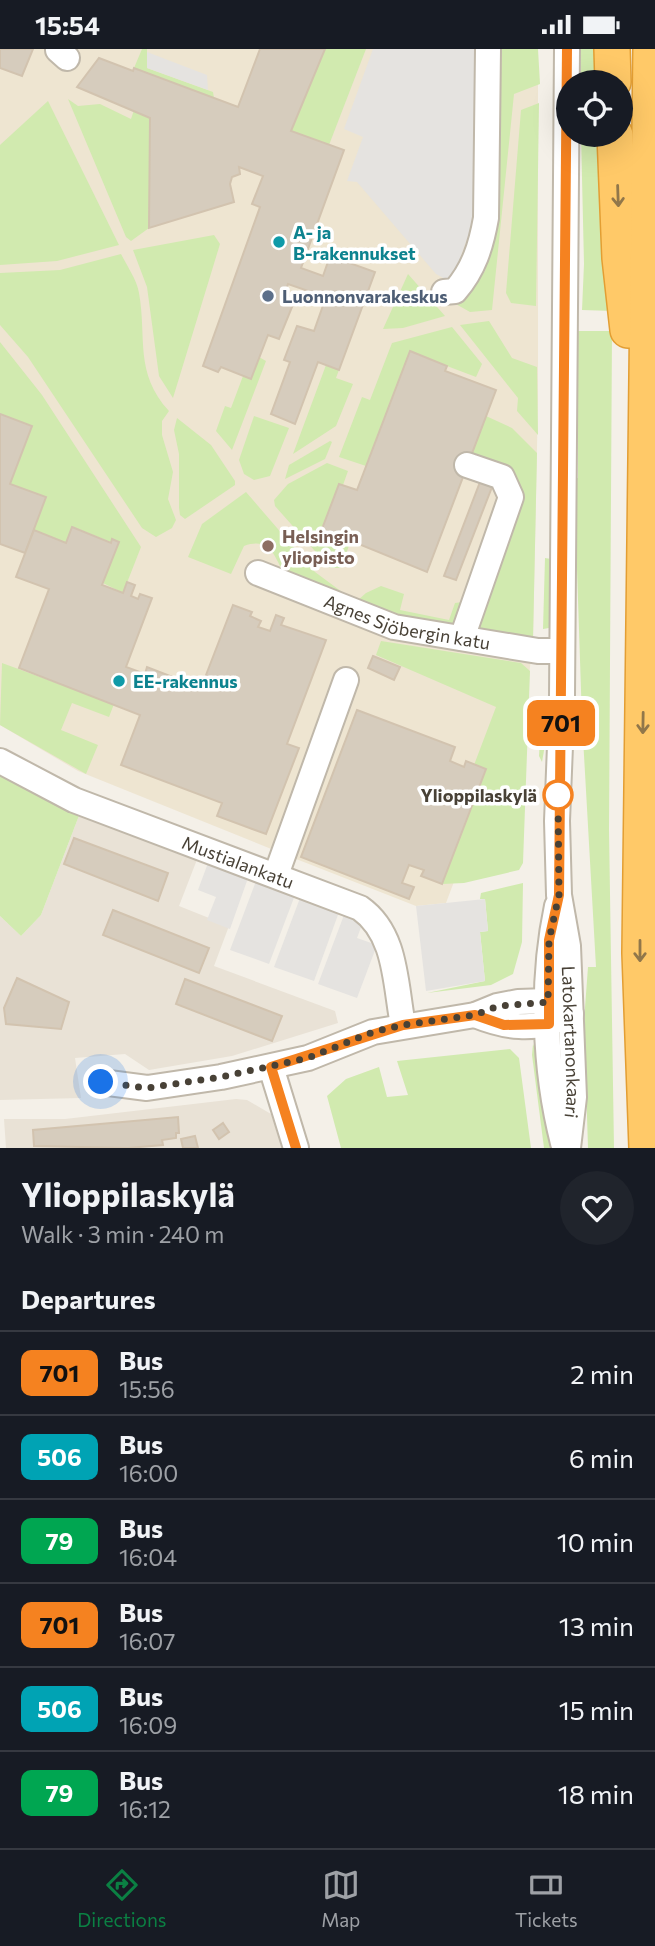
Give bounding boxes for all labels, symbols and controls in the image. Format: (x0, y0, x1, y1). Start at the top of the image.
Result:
text: 15:54 (35, 9, 100, 40)
map controls (556, 70, 633, 147)
button: locate (556, 70, 633, 147)
one-way arrow (611, 185, 624, 208)
place label: A- ja B-rakennukset (293, 221, 416, 264)
marker: A- ja B-rakennukset (271, 234, 287, 250)
place label: Luonnonvarakeskus (282, 285, 448, 307)
marker: Luonnonvarakeskus (260, 288, 276, 304)
place label: Helsingin yliopisto (282, 525, 359, 568)
marker: Helsingin yliopisto (260, 538, 276, 554)
street label: Agnes Sjöbergin katu (321, 589, 492, 654)
place label: EE-rakennus (133, 670, 238, 692)
marker: EE-rakennus (111, 673, 127, 689)
line badge: 701 (521, 700, 601, 746)
text: 701 (541, 708, 581, 737)
one-way arrow (636, 711, 649, 734)
marker: Ylioppilaskylä (543, 780, 573, 810)
place label: Ylioppilaskylä (420, 784, 537, 806)
street label: Mustialankatu (179, 831, 297, 893)
one-way arrow (633, 939, 647, 962)
street label: Latokartanonkaari (558, 965, 585, 1119)
your location (83, 1064, 118, 1099)
button: heart (560, 1171, 634, 1245)
text: Ylioppilaskylä (21, 1173, 235, 1214)
text: Walk · 3 min · 240 m (21, 1220, 224, 1248)
text: Departures (21, 1283, 156, 1314)
text: Bus (119, 1344, 163, 1375)
text: 701 (40, 1358, 79, 1387)
text: 2 min (570, 1358, 634, 1389)
text: 15:56 (119, 1375, 175, 1403)
text: Bus (119, 1428, 163, 1459)
text: 506 (37, 1442, 82, 1471)
text: 6 min (569, 1442, 634, 1473)
text: 16:00 (119, 1459, 178, 1487)
text: Bus (119, 1512, 163, 1543)
text: 79 (46, 1526, 73, 1555)
text: 10 min (557, 1526, 634, 1557)
text: 16:04 (119, 1543, 177, 1571)
text: Bus (119, 1596, 163, 1627)
text: 701 (40, 1610, 79, 1639)
text: 13 min (559, 1610, 634, 1641)
text: 16:07 (119, 1627, 175, 1655)
text: Bus (119, 1680, 163, 1711)
text: 506 (37, 1694, 82, 1723)
text: 15 min (559, 1694, 634, 1725)
text: 16:09 (119, 1711, 177, 1739)
text: Bus (119, 1764, 163, 1795)
text: 79 (46, 1778, 73, 1807)
text: 18 min (558, 1778, 634, 1809)
text: 16:12 (119, 1795, 171, 1823)
tab: Directions (77, 1866, 166, 1931)
tab: Map (321, 1866, 360, 1931)
tab: Tickets (515, 1866, 578, 1931)

